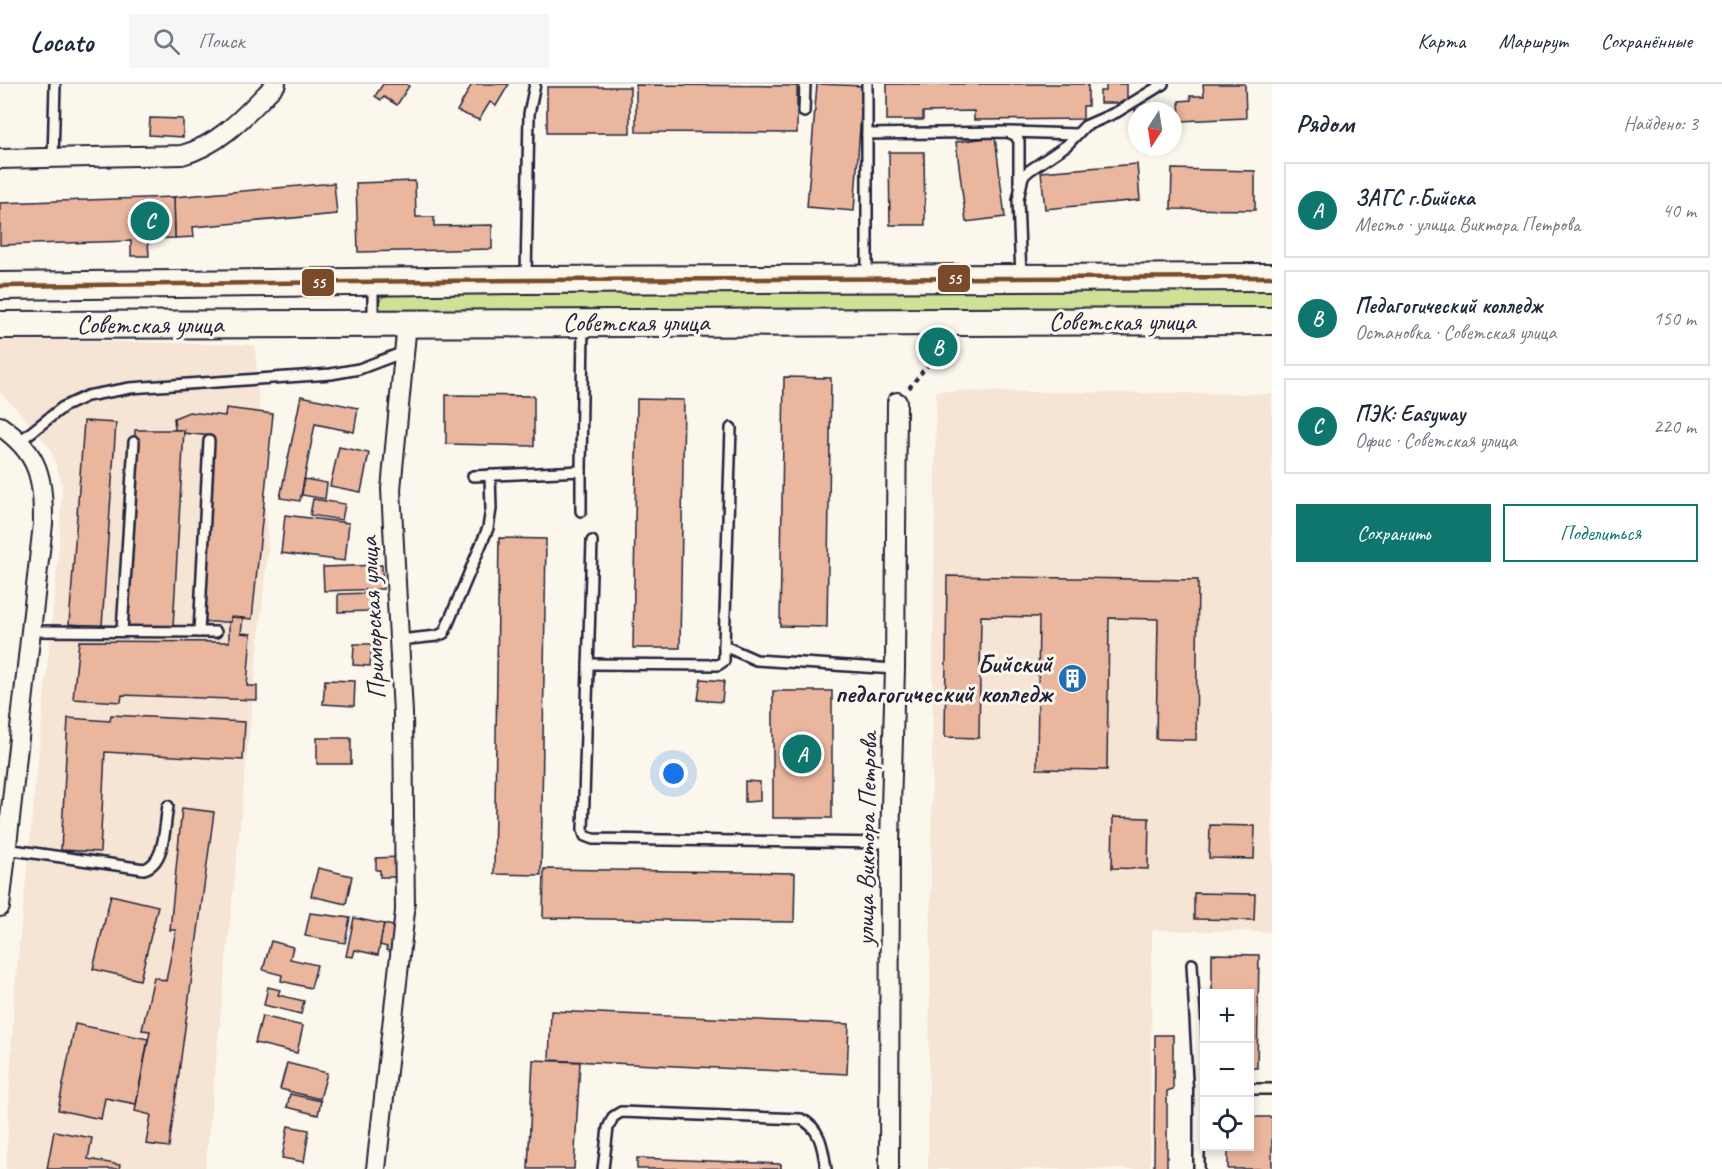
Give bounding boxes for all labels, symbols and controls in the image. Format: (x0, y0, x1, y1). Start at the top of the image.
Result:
search box (129, 14, 549, 68)
text: Locato (30, 24, 93, 59)
icon: search (150, 25, 183, 58)
text: Поиск (198, 27, 245, 55)
text: Карта (1417, 28, 1466, 54)
text: Маршрут (1499, 28, 1568, 54)
text: Сохранённые (1601, 28, 1692, 54)
north arrow (1128, 102, 1182, 156)
text: Рядом (1296, 107, 1354, 140)
text: Найдено: 3 (1623, 111, 1698, 136)
text: ЗАГС г.Бийска (1355, 184, 1475, 212)
pin: C (130, 198, 170, 244)
text: A (1312, 198, 1323, 223)
text: 40 m (1662, 198, 1696, 223)
text: Место · улица Виктора Петрова (1355, 212, 1580, 237)
line badge: 55 (937, 264, 971, 293)
line badge: 55 (301, 268, 335, 297)
text: 55 (947, 269, 963, 289)
text: 55 (311, 273, 327, 293)
text: Педагогический колледж (1355, 292, 1542, 320)
street label: Советская улица (1049, 305, 1197, 338)
street label: Советская улица (563, 306, 711, 339)
text: B (1312, 306, 1323, 331)
text: 150 m (1653, 306, 1696, 331)
street label: Советская улица (77, 308, 225, 341)
text: Остановка · Советская улица (1355, 320, 1556, 345)
pin: B (918, 324, 958, 370)
text: ПЭК: Easyway (1355, 400, 1465, 428)
text: C (1313, 414, 1322, 439)
text: 220 m (1653, 414, 1696, 439)
text: Офис · Советская улица (1355, 428, 1516, 453)
button: Сохранить (1296, 504, 1491, 562)
button: Поделиться (1503, 504, 1698, 562)
street label: Приморская улица (352, 534, 393, 700)
place label: Бийский педагогический колледж (835, 647, 1055, 710)
building icon: Бийский педагогический колледж (1057, 662, 1089, 694)
street label: улица Виктора Петрова (848, 730, 885, 948)
pin: A (782, 732, 822, 776)
your location (659, 759, 688, 788)
map controls (1200, 989, 1254, 1151)
button: + (1200, 989, 1254, 1043)
button: − (1200, 1043, 1254, 1097)
button: locate (1200, 1097, 1254, 1151)

